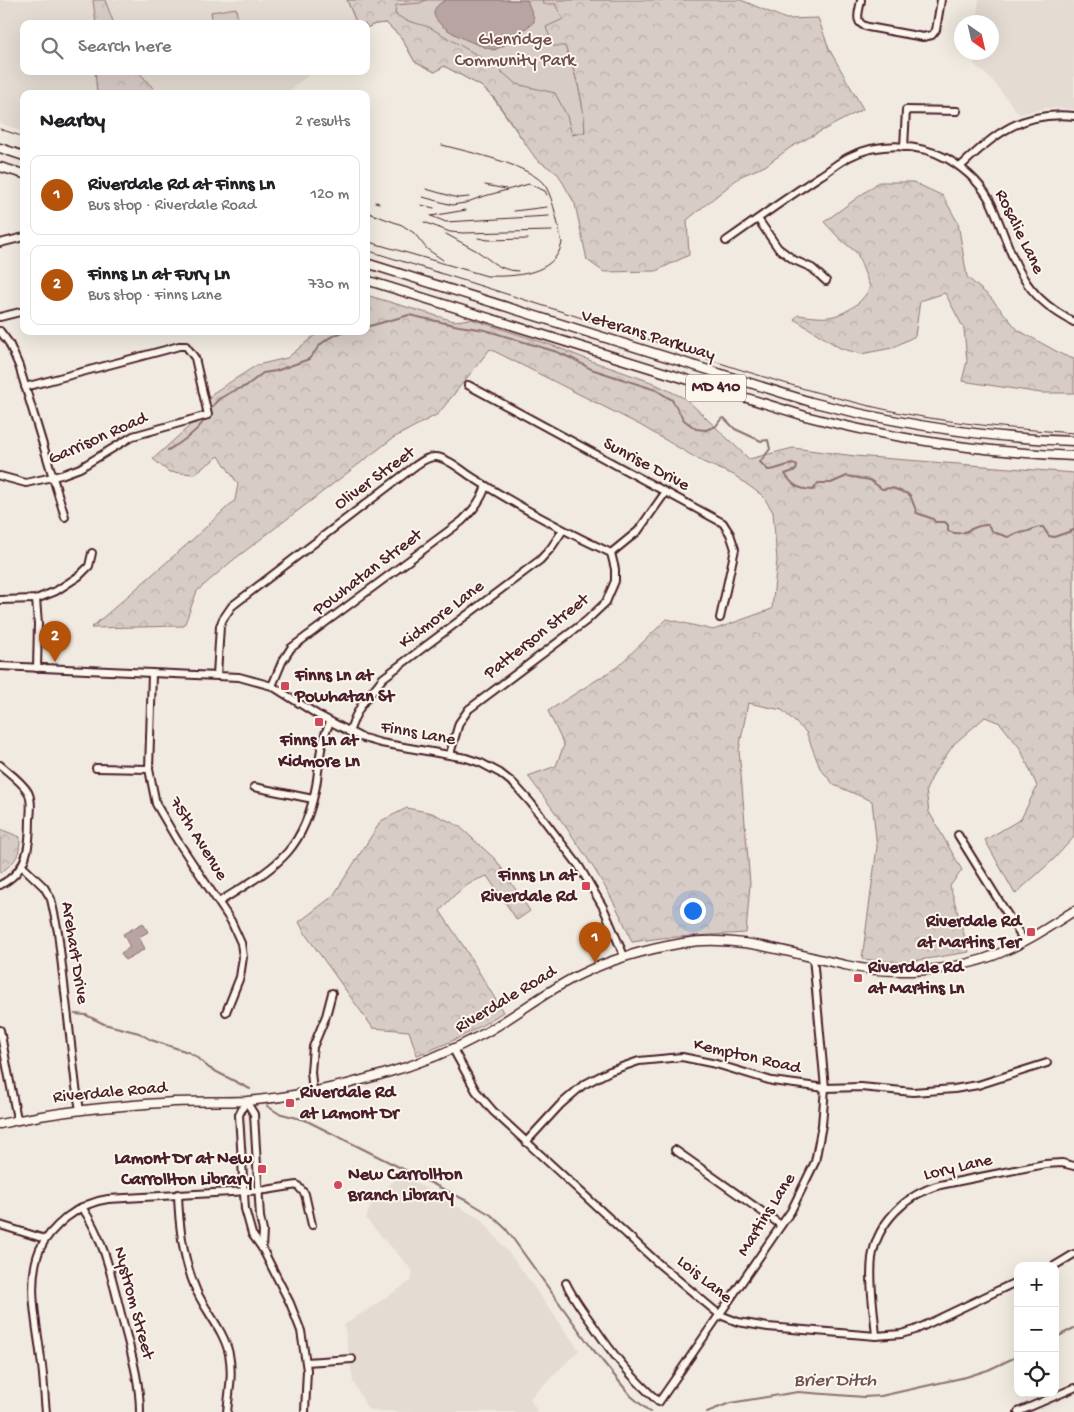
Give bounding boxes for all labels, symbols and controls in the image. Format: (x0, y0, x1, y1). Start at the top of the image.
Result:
north arrow (954, 15, 999, 60)
search box (20, 20, 370, 75)
park label: Glenridge Community Park (455, 30, 577, 72)
icon: search (38, 34, 66, 62)
text: Search here (78, 36, 172, 59)
text: Nearby (40, 110, 105, 135)
text: 2 results (295, 113, 350, 132)
text: Riverdale Rd at Finns Ln (88, 174, 275, 197)
text: 1 (54, 186, 60, 205)
text: 120 m (310, 186, 349, 205)
street label: Rosalie Lane (990, 186, 1049, 278)
text: Bus stop · Riverdale Road (88, 197, 256, 216)
text: Finns Ln at Fury Ln (88, 264, 230, 287)
text: 2 (53, 276, 61, 295)
text: 730 m (308, 276, 349, 295)
text: Bus stop · Finns Lane (88, 287, 222, 306)
street label: Veterans Parkway (578, 305, 718, 366)
road number: MD 410 (686, 374, 746, 402)
street label: Garrison Road (45, 407, 152, 470)
street label: Sunrise Drive (599, 433, 694, 497)
street label: Oliver Street (331, 442, 421, 515)
street label: Powhatan Street (309, 524, 428, 621)
street label: Kidmore Lane (395, 576, 489, 654)
street label: Patterson Street (480, 589, 595, 685)
pin: 2 (39, 621, 71, 662)
place label: Finns Ln at Powhatan St (294, 666, 395, 708)
marker: Finns Ln at Powhatan St (279, 680, 291, 692)
marker: Finns Ln at Kidmore Ln (313, 716, 325, 728)
street label: Finns Lane (378, 717, 458, 751)
place label: Finns Ln at Kidmore Ln (277, 731, 360, 773)
street label: 75th Avenue (164, 793, 232, 885)
place label: Finns Ln at Riverdale Rd (480, 866, 578, 908)
marker: Finns Ln at Riverdale Rd (580, 880, 592, 892)
your location (680, 898, 706, 924)
street label: Arehart Drive (56, 900, 93, 1006)
place label: Riverdale Rd at Martins Ter (916, 912, 1024, 954)
pin: 1 (579, 922, 611, 963)
marker: Riverdale Rd at Martins Ter (1025, 926, 1037, 938)
place label: Riverdale Rd at Martins Ln (867, 958, 965, 1000)
street label: Riverdale Road (452, 961, 562, 1038)
marker: Riverdale Rd at Martins Ln (852, 972, 864, 984)
street label: Kempton Road (691, 1034, 804, 1080)
street label: Riverdale Road (52, 1077, 169, 1108)
place label: Riverdale Rd at Lamont Dr (299, 1083, 401, 1125)
marker: Riverdale Rd at Lamont Dr (284, 1097, 296, 1109)
place label: Lamont Dr at New Carrollton Library (114, 1149, 253, 1191)
street label: Lory Lane (922, 1150, 995, 1186)
marker: Lamont Dr at New Carrollton Library (256, 1163, 268, 1175)
place label: New Carrollton Branch Library (347, 1165, 463, 1207)
street label: Martins Lane (733, 1169, 801, 1260)
marker: New Carrollton Branch Library (332, 1179, 344, 1191)
street label: Nystrom Street (108, 1245, 158, 1363)
street label: Lois Lane (672, 1251, 736, 1309)
map controls (1014, 1262, 1059, 1397)
button: + (1014, 1262, 1059, 1307)
button: − (1014, 1307, 1059, 1352)
button: locate (1014, 1352, 1059, 1397)
water label: Brier Ditch (794, 1370, 877, 1393)

